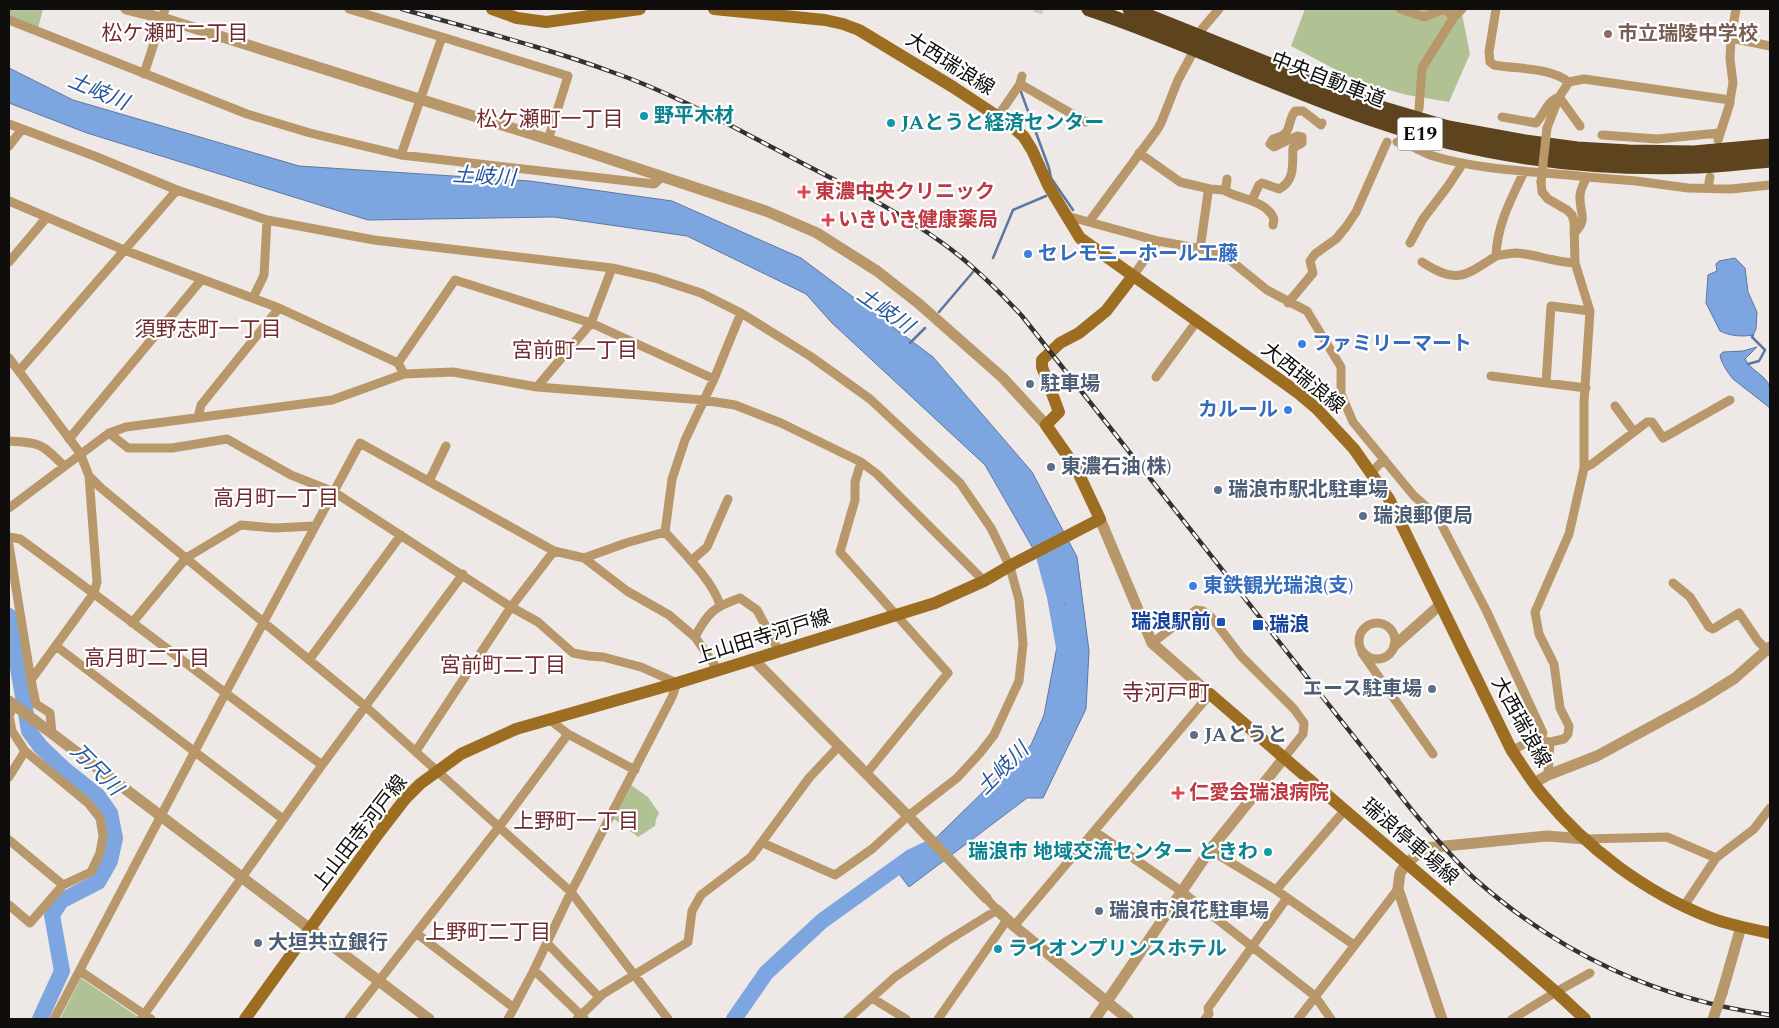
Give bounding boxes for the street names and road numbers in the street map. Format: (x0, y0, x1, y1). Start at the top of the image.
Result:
street label: 大西瑞浪線 (900, 25, 1000, 103)
street label: 中央自動車道 (1267, 44, 1389, 116)
road number: E19 (1398, 118, 1442, 150)
street label: 大西瑞浪線 (1255, 335, 1351, 421)
street label: 上山田寺河戸線 (692, 602, 834, 672)
street label: 大西瑞浪線 (1484, 671, 1558, 773)
street label: 上山田寺河戸線 (305, 769, 415, 897)
street label: 瑞浪停車場線 (1355, 791, 1465, 893)

